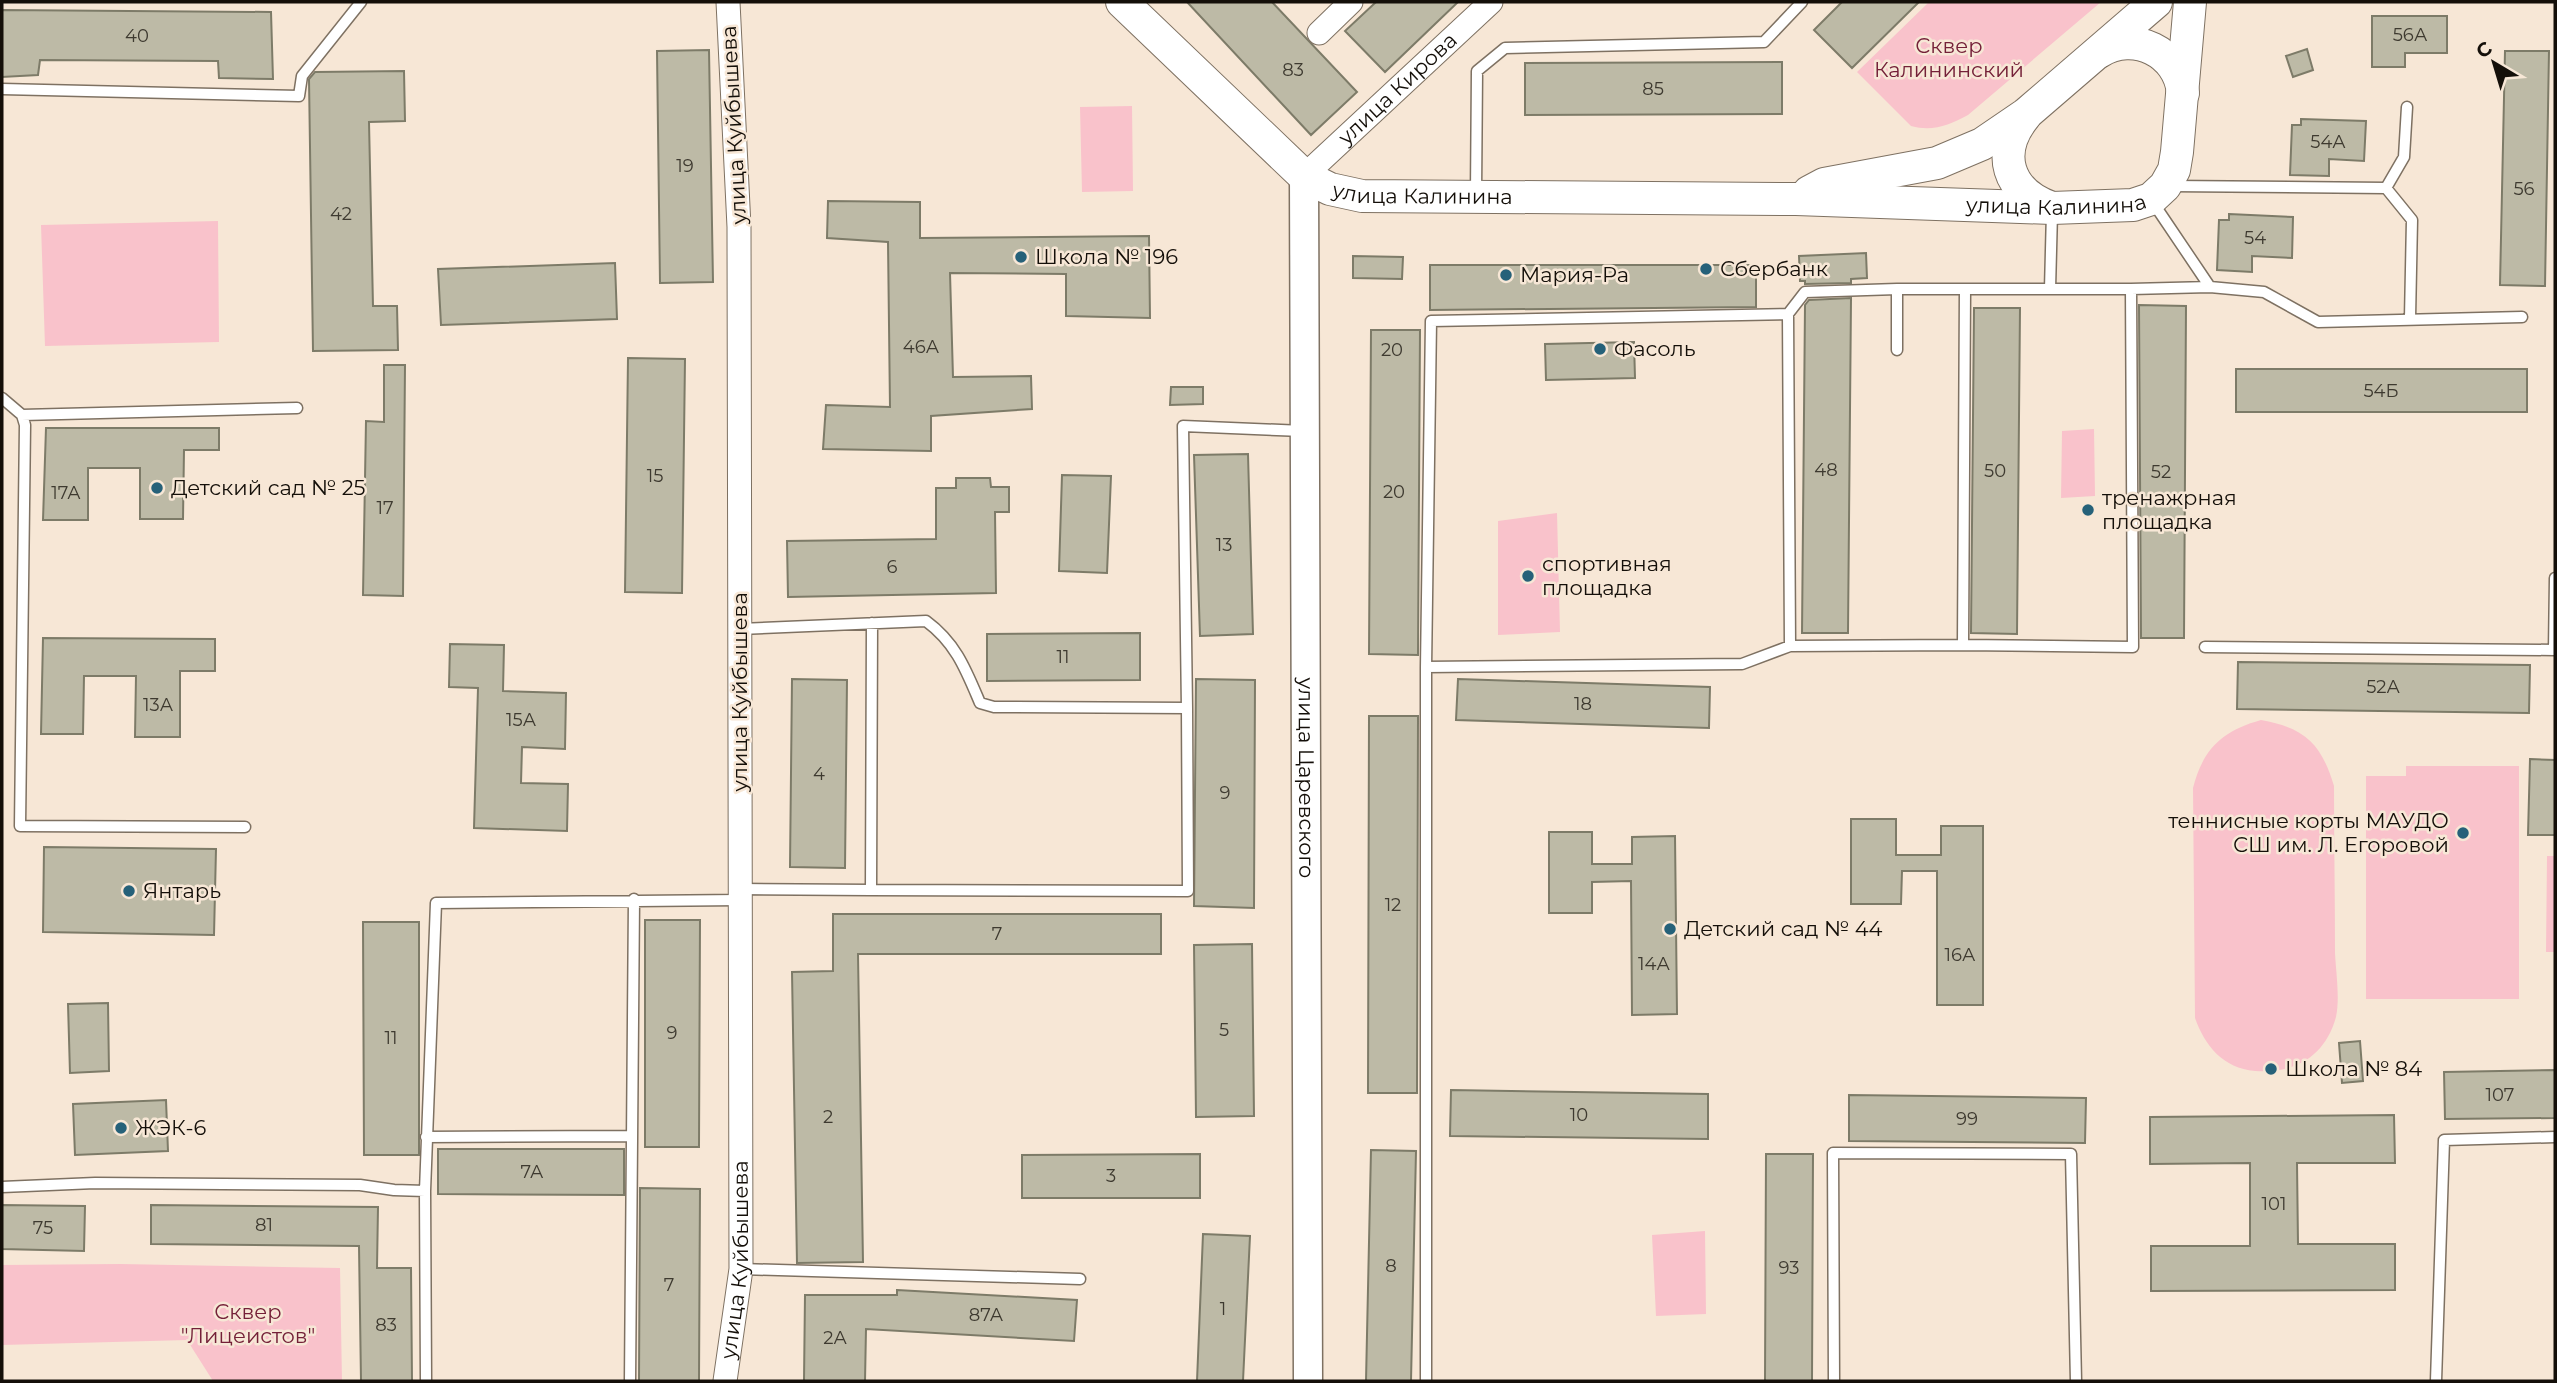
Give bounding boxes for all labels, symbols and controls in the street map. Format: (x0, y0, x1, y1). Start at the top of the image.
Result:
house number: 56А (2393, 24, 2428, 46)
house number: 40 (125, 25, 149, 47)
street label: улица Куйбышева (716, 25, 751, 226)
street label: улица Кирова (1332, 27, 1462, 150)
north arrow (2459, 28, 2529, 98)
park label: Сквер Калининский (1874, 33, 2024, 82)
text: С (2471, 37, 2497, 63)
house number: 83 (1282, 59, 1304, 81)
house number: 85 (1642, 78, 1664, 100)
house number: 54А (2310, 131, 2346, 153)
house number: 19 (676, 155, 694, 177)
street label: улица Калинина (1329, 177, 1513, 209)
house number: 56 (2513, 178, 2535, 200)
street label: улица Калинина (1965, 188, 2150, 220)
house number: 42 (330, 203, 352, 225)
house number: 54 (2244, 227, 2266, 249)
place label: Школа № 196 (1035, 244, 1178, 269)
marker: Школа № 196 (1013, 249, 1029, 265)
place label: Сбербанк (1720, 256, 1828, 281)
marker: Сбербанк (1698, 261, 1714, 277)
place label: Мария-Ра (1520, 262, 1629, 287)
marker: Мария-Ра (1498, 267, 1514, 283)
house number: 46А (903, 336, 940, 358)
place label: Фасоль (1614, 336, 1696, 361)
house number: 20 (1381, 339, 1403, 361)
marker: Фасоль (1592, 341, 1608, 357)
house number: 54Б (2363, 380, 2399, 402)
house number: 48 (1814, 459, 1838, 481)
house number: 50 (1984, 460, 2006, 482)
house number: 52 (2151, 461, 2171, 483)
house number: 15 (647, 465, 663, 487)
place label: Детский сад № 25 (171, 475, 366, 500)
marker: Детский сад № 25 (149, 480, 165, 496)
house number: 20 (1383, 481, 1405, 503)
house number: 17А (51, 482, 81, 504)
place label: тренажрная площадка (2102, 485, 2237, 534)
house number: 17 (376, 497, 394, 519)
marker: тренажрная площадка (2080, 502, 2096, 518)
house number: 13 (1216, 534, 1232, 556)
place label: спортивная площадка (1542, 551, 1672, 600)
house number: 6 (887, 556, 898, 578)
marker: спортивная площадка (1520, 568, 1536, 584)
street label: улица Куйбышева (727, 592, 752, 793)
house number: 11 (1057, 646, 1070, 668)
house number: 52А (2366, 676, 2400, 698)
street label: улица Царевского (1294, 677, 1319, 878)
house number: 18 (1574, 693, 1592, 715)
house number: 13А (143, 694, 174, 716)
house number: 15А (506, 709, 537, 731)
house number: 4 (813, 763, 825, 785)
house number: 9 (1220, 782, 1231, 804)
place label: теннисные корты МАУДО СШ им. Л. Егоровой (2168, 808, 2449, 857)
marker: теннисные корты МАУДО СШ им. Л. Егоровой (2455, 825, 2471, 841)
place label: Янтарь (143, 878, 221, 903)
marker: Янтарь (121, 883, 137, 899)
house number: 12 (1385, 894, 1401, 916)
place label: Детский сад № 44 (1684, 916, 1883, 941)
marker: Детский сад № 44 (1662, 921, 1678, 937)
house number: 7 (992, 923, 1002, 945)
house number: 16А (1945, 944, 1976, 966)
house number: 14А (1638, 953, 1670, 975)
house number: 5 (1219, 1019, 1229, 1041)
house number: 9 (667, 1022, 678, 1044)
house number: 11 (385, 1027, 398, 1049)
place label: Школа № 84 (2285, 1056, 2422, 1081)
marker: Школа № 84 (2263, 1061, 2279, 1077)
house number: 107 (2486, 1084, 2514, 1106)
house number: 10 (1570, 1104, 1588, 1126)
house number: 2 (823, 1106, 833, 1128)
house number: 99 (1956, 1108, 1978, 1130)
place label: ЖЭК-6 (135, 1115, 207, 1140)
marker: ЖЭК-6 (113, 1120, 129, 1136)
street label: улица Куйбышева (715, 1160, 753, 1362)
house number: 7А (521, 1161, 544, 1183)
house number: 3 (1106, 1165, 1116, 1187)
house number: 101 (2262, 1193, 2286, 1215)
house number: 81 (255, 1214, 273, 1236)
house number: 75 (33, 1217, 53, 1239)
house number: 8 (1385, 1255, 1397, 1277)
house number: 93 (1779, 1257, 1799, 1279)
house number: 7 (664, 1274, 674, 1296)
house number: 1 (1220, 1298, 1226, 1320)
park label: Сквер "Лицеистов" (181, 1299, 315, 1348)
house number: 87А (969, 1304, 1004, 1326)
house number: 83 (375, 1314, 397, 1336)
house number: 2А (823, 1327, 847, 1349)

